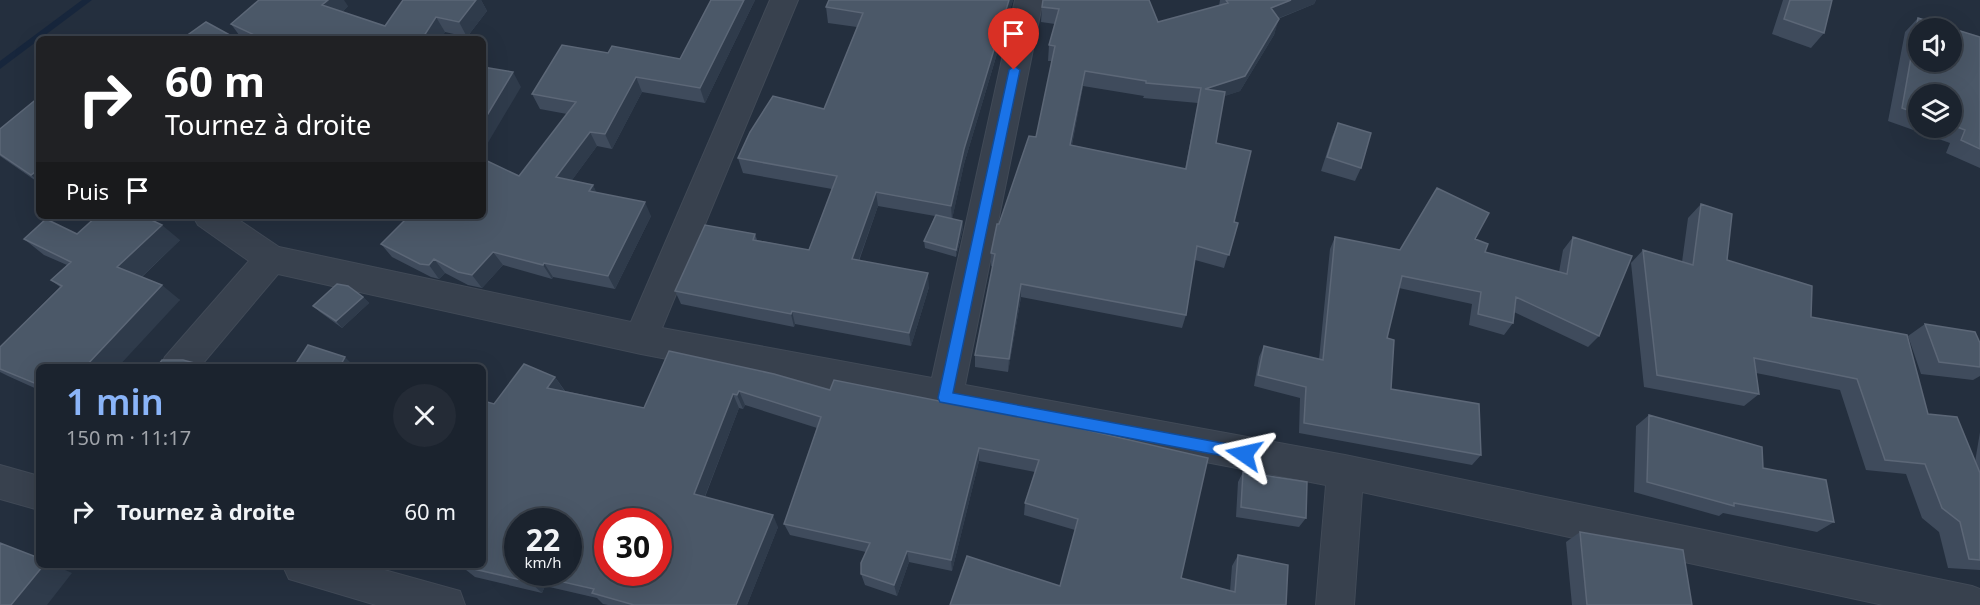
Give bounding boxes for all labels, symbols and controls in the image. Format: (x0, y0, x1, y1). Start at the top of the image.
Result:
pin (988, 8, 1039, 70)
icon: arrive (997, 17, 1030, 50)
map controls (1908, 18, 1962, 138)
button: sound (1908, 18, 1962, 72)
text: 60 m (165, 52, 265, 109)
icon: right (66, 60, 144, 138)
button: layers (1908, 84, 1962, 138)
text: Tournez à droite (165, 106, 371, 143)
icon: arrive (121, 174, 154, 207)
text: Puis (66, 176, 109, 206)
text: 1 min (66, 377, 164, 426)
button: close (393, 384, 456, 447)
position arrow (1212, 422, 1276, 486)
text: 150 m · 11:17 (66, 424, 191, 451)
icon: right (66, 495, 99, 528)
text: Tournez à droite (117, 496, 295, 526)
text: 60 m (405, 496, 456, 526)
speed limit sign: 30 (594, 508, 672, 586)
text: 22 (526, 519, 560, 560)
text: km/h (525, 552, 561, 572)

